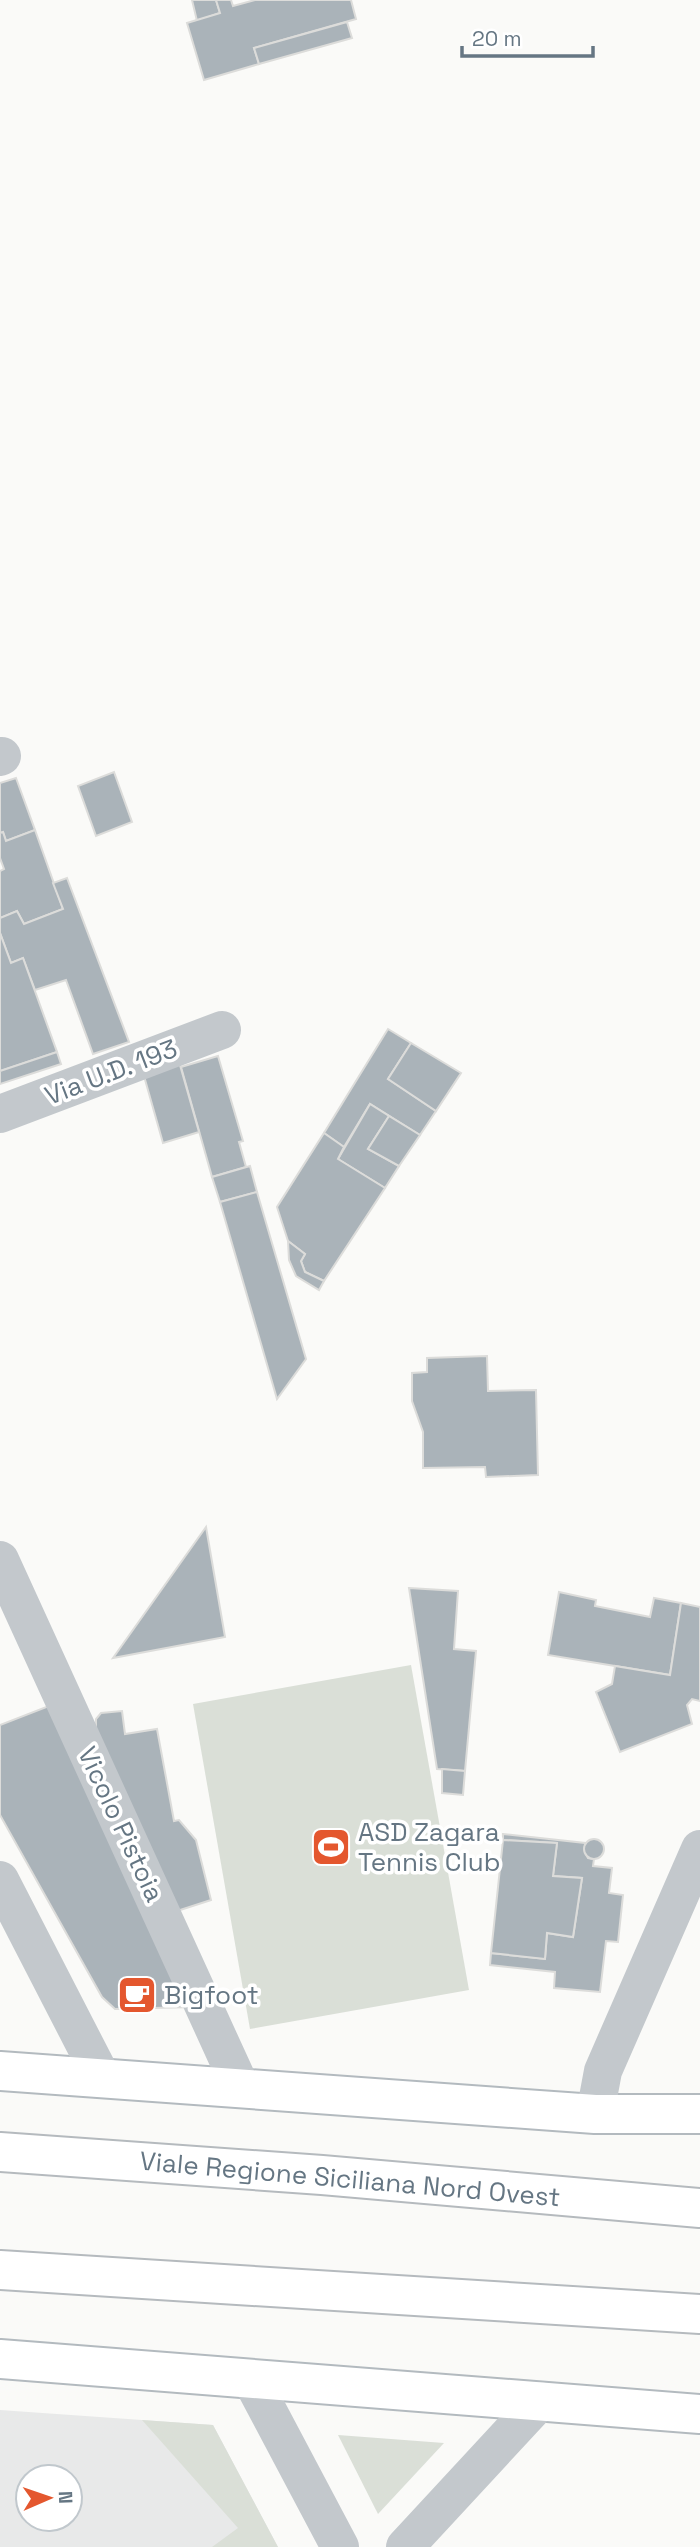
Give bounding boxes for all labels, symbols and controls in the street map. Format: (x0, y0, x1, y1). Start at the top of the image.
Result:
scale bar (462, 14, 593, 58)
text: 20 m (472, 25, 522, 52)
street label: Via U.D. 193 (40, 1031, 182, 1113)
street label: Vicolo Pistoia (70, 1741, 172, 1907)
place label: ASD Zagara Tennis Club (358, 1815, 500, 1879)
sports icon: ASD Zagara Tennis Club (310, 1826, 352, 1868)
cafe icon: Bigfoot (116, 1974, 158, 2016)
place label: Bigfoot (164, 1978, 259, 2012)
street label: Viale Regione Siciliana Nord Ovest (138, 2144, 562, 2214)
north arrow (14, 2463, 84, 2533)
text: N (53, 2491, 78, 2504)

